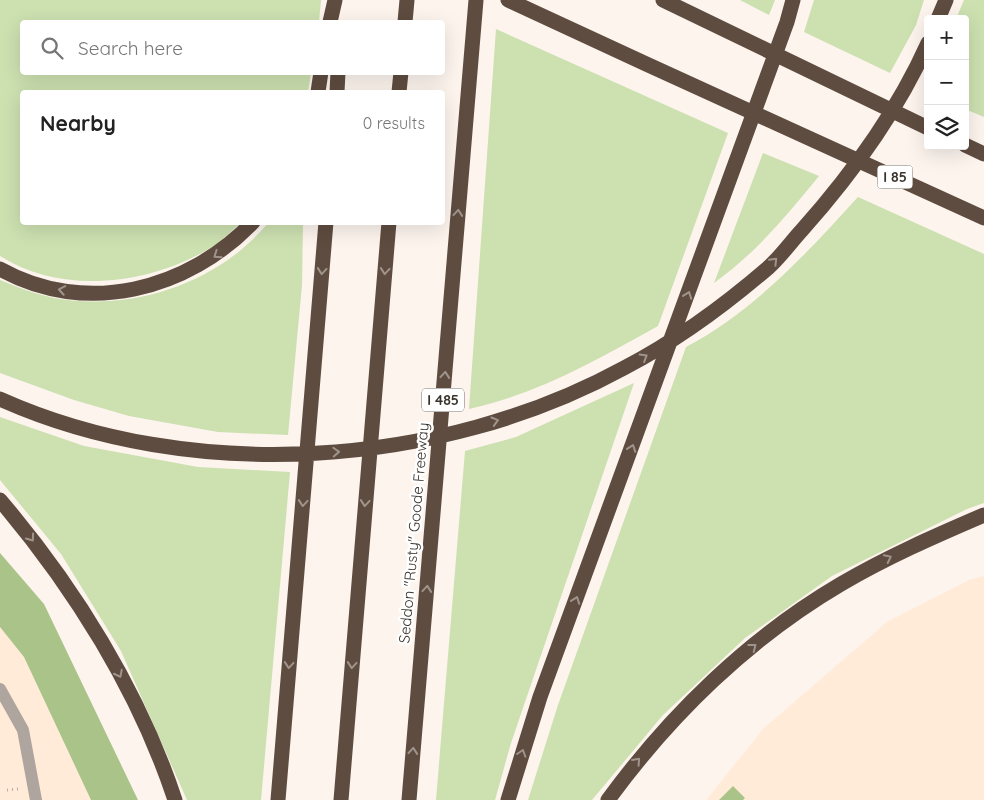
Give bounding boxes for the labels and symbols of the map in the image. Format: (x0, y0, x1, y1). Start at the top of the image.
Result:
road number: I 85 (878, 166, 912, 188)
one-way arrow (453, 209, 464, 217)
one-way arrow (213, 249, 223, 258)
one-way arrow (768, 257, 777, 266)
one-way arrow (317, 267, 328, 275)
one-way arrow (379, 267, 390, 275)
one-way arrow (58, 286, 67, 296)
one-way arrow (682, 291, 692, 300)
one-way arrow (638, 353, 647, 363)
one-way arrow (439, 371, 450, 379)
road number: I 485 (422, 388, 464, 412)
one-way arrow (491, 416, 499, 427)
street label: Seddon "Rusty" Goode Freeway (394, 422, 433, 644)
one-way arrow (626, 444, 636, 452)
one-way arrow (332, 447, 340, 458)
one-way arrow (297, 499, 308, 507)
one-way arrow (360, 499, 371, 507)
one-way arrow (25, 532, 33, 541)
one-way arrow (883, 554, 892, 565)
one-way arrow (421, 585, 432, 593)
one-way arrow (570, 596, 580, 605)
one-way arrow (747, 644, 756, 653)
one-way arrow (284, 661, 295, 669)
one-way arrow (347, 661, 358, 669)
one-way arrow (113, 669, 123, 678)
one-way arrow (408, 747, 419, 755)
one-way arrow (516, 750, 526, 758)
one-way arrow (631, 758, 640, 767)

